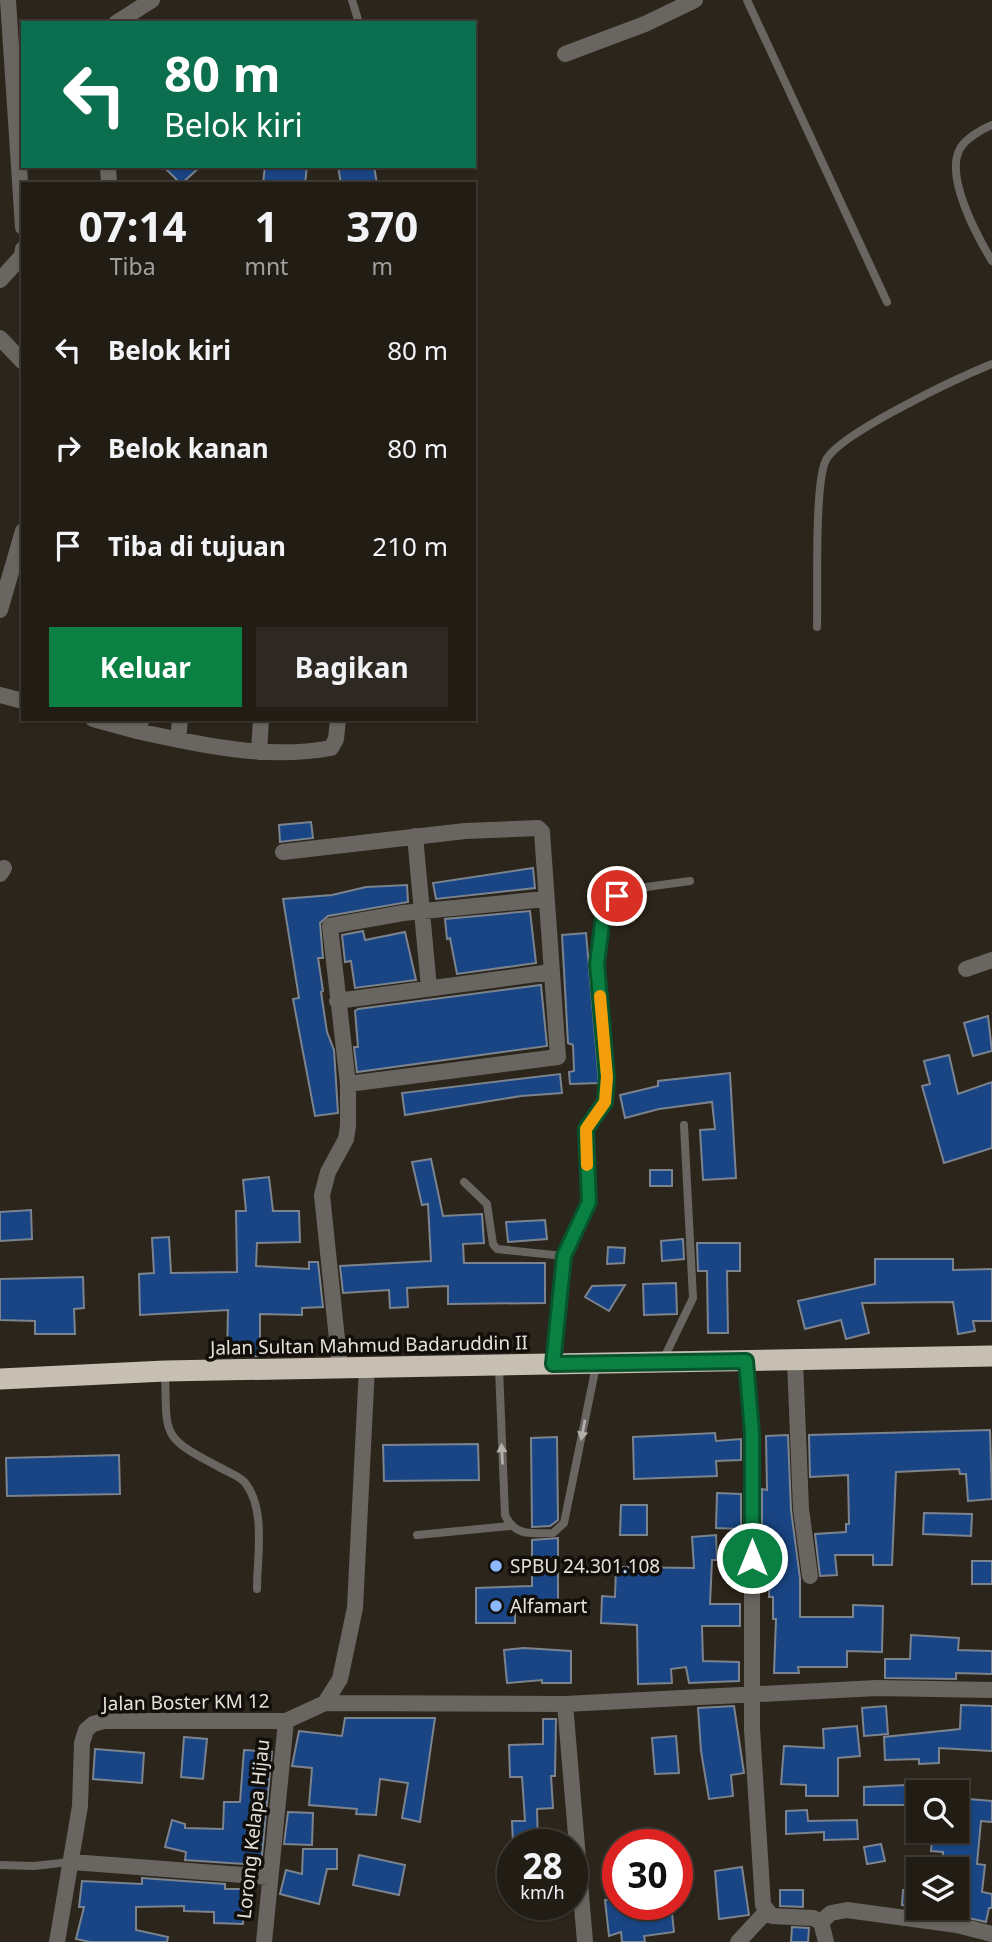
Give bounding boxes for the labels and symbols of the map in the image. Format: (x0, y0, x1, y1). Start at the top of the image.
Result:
pin (587, 866, 647, 926)
street label: Jalan Sultan Mahmud Badaruddin II (208, 1329, 528, 1361)
one-way arrow (577, 1419, 588, 1441)
one-way arrow (496, 1443, 507, 1465)
position arrow (715, 1521, 789, 1595)
place label: SPBU 24.301.108 (510, 1553, 660, 1579)
marker: SPBU 24.301.108 (488, 1558, 504, 1574)
place label: Alfamart (510, 1593, 588, 1619)
marker: Alfamart (488, 1598, 504, 1614)
street label: Jalan Boster KM 12 (100, 1688, 270, 1716)
street label: Lorong Kelapa Hijau (231, 1738, 275, 1920)
speed limit sign: 30 (602, 1829, 693, 1920)

